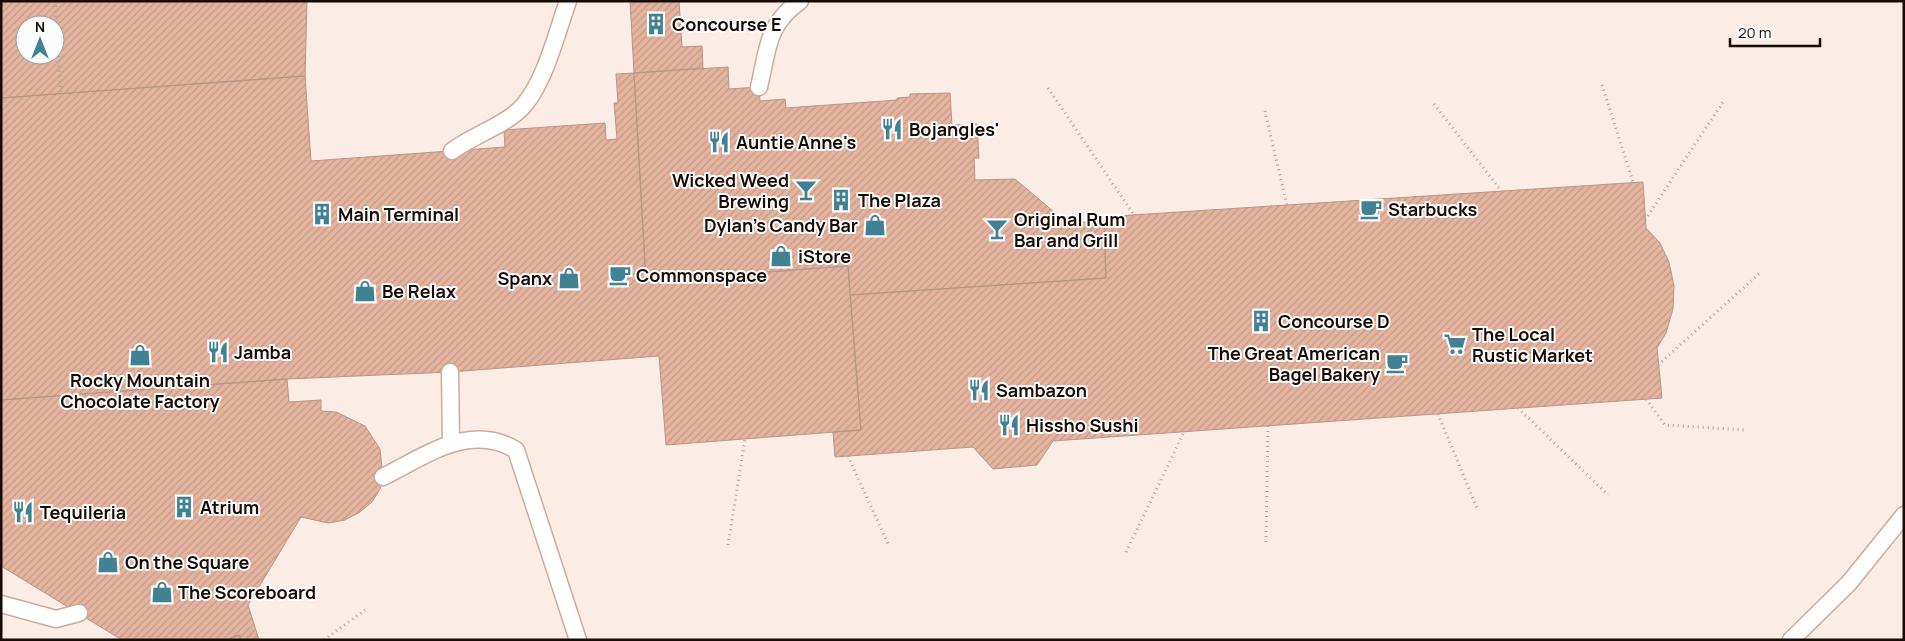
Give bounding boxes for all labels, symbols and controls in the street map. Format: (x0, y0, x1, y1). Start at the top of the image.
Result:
building icon: Concourse E (643, 11, 669, 37)
place label: Concourse E (672, 12, 782, 36)
north arrow (15, 15, 65, 65)
scale bar (1730, 15, 1820, 47)
text: N (35, 17, 45, 36)
text: 20 m (1738, 22, 1771, 43)
restaurant icon: Bojangles' (879, 116, 905, 142)
place label: Bojangles' (909, 117, 999, 141)
restaurant icon: Auntie Anne's (706, 129, 732, 155)
place label: Auntie Anne's (736, 130, 856, 154)
place label: Wicked Weed Brewing (672, 168, 789, 213)
bar icon: Wicked Weed Brewing (793, 177, 819, 203)
building icon: The Plaza (828, 187, 854, 213)
place label: The Plaza (858, 188, 941, 212)
cafe icon: Starbucks (1358, 196, 1384, 222)
place label: Starbucks (1388, 197, 1477, 221)
building icon: Main Terminal (309, 201, 335, 227)
place label: Main Terminal (338, 202, 459, 226)
place label: Original Rum Bar and Grill (1014, 207, 1125, 252)
shop icon: Dylan's Candy Bar (862, 212, 888, 238)
place label: Dylan's Candy Bar (704, 213, 858, 237)
bar icon: Original Rum Bar and Grill (984, 216, 1010, 242)
shop icon: iStore (768, 243, 794, 269)
place label: iStore (798, 244, 851, 268)
cafe icon: Commonspace (607, 262, 633, 288)
place label: Commonspace (636, 263, 767, 287)
shop icon: Spanx (556, 265, 582, 291)
place label: Spanx (497, 266, 552, 290)
shop icon: Be Relax (352, 278, 378, 304)
place label: Be Relax (382, 279, 456, 303)
building icon: Concourse D (1248, 308, 1274, 334)
place label: Concourse D (1278, 309, 1390, 333)
place label: The Local Rustic Market (1472, 322, 1593, 367)
supermarket icon: The Local Rustic Market (1442, 331, 1468, 357)
restaurant icon: Jamba (205, 339, 231, 365)
place label: Jamba (234, 340, 291, 364)
place label: The Great American Bagel Bakery (1208, 341, 1380, 386)
shop icon: Rocky Mountain Chocolate Factory (127, 342, 153, 368)
cafe icon: The Great American Bagel Bakery (1384, 350, 1410, 376)
place label: Rocky Mountain Chocolate Factory (60, 368, 220, 413)
restaurant icon: Sambazon (966, 377, 992, 403)
place label: Sambazon (996, 378, 1087, 402)
restaurant icon: Hissho Sushi (996, 412, 1022, 438)
place label: Hissho Sushi (1026, 413, 1139, 437)
building icon: Atrium (171, 494, 197, 520)
place label: Atrium (200, 495, 259, 519)
restaurant icon: Tequileria (10, 499, 36, 525)
place label: Tequileria (40, 500, 126, 524)
shop icon: On the Square (95, 549, 121, 575)
place label: On the Square (125, 550, 249, 574)
shop icon: The Scoreboard (149, 579, 175, 605)
place label: The Scoreboard (178, 580, 316, 604)

